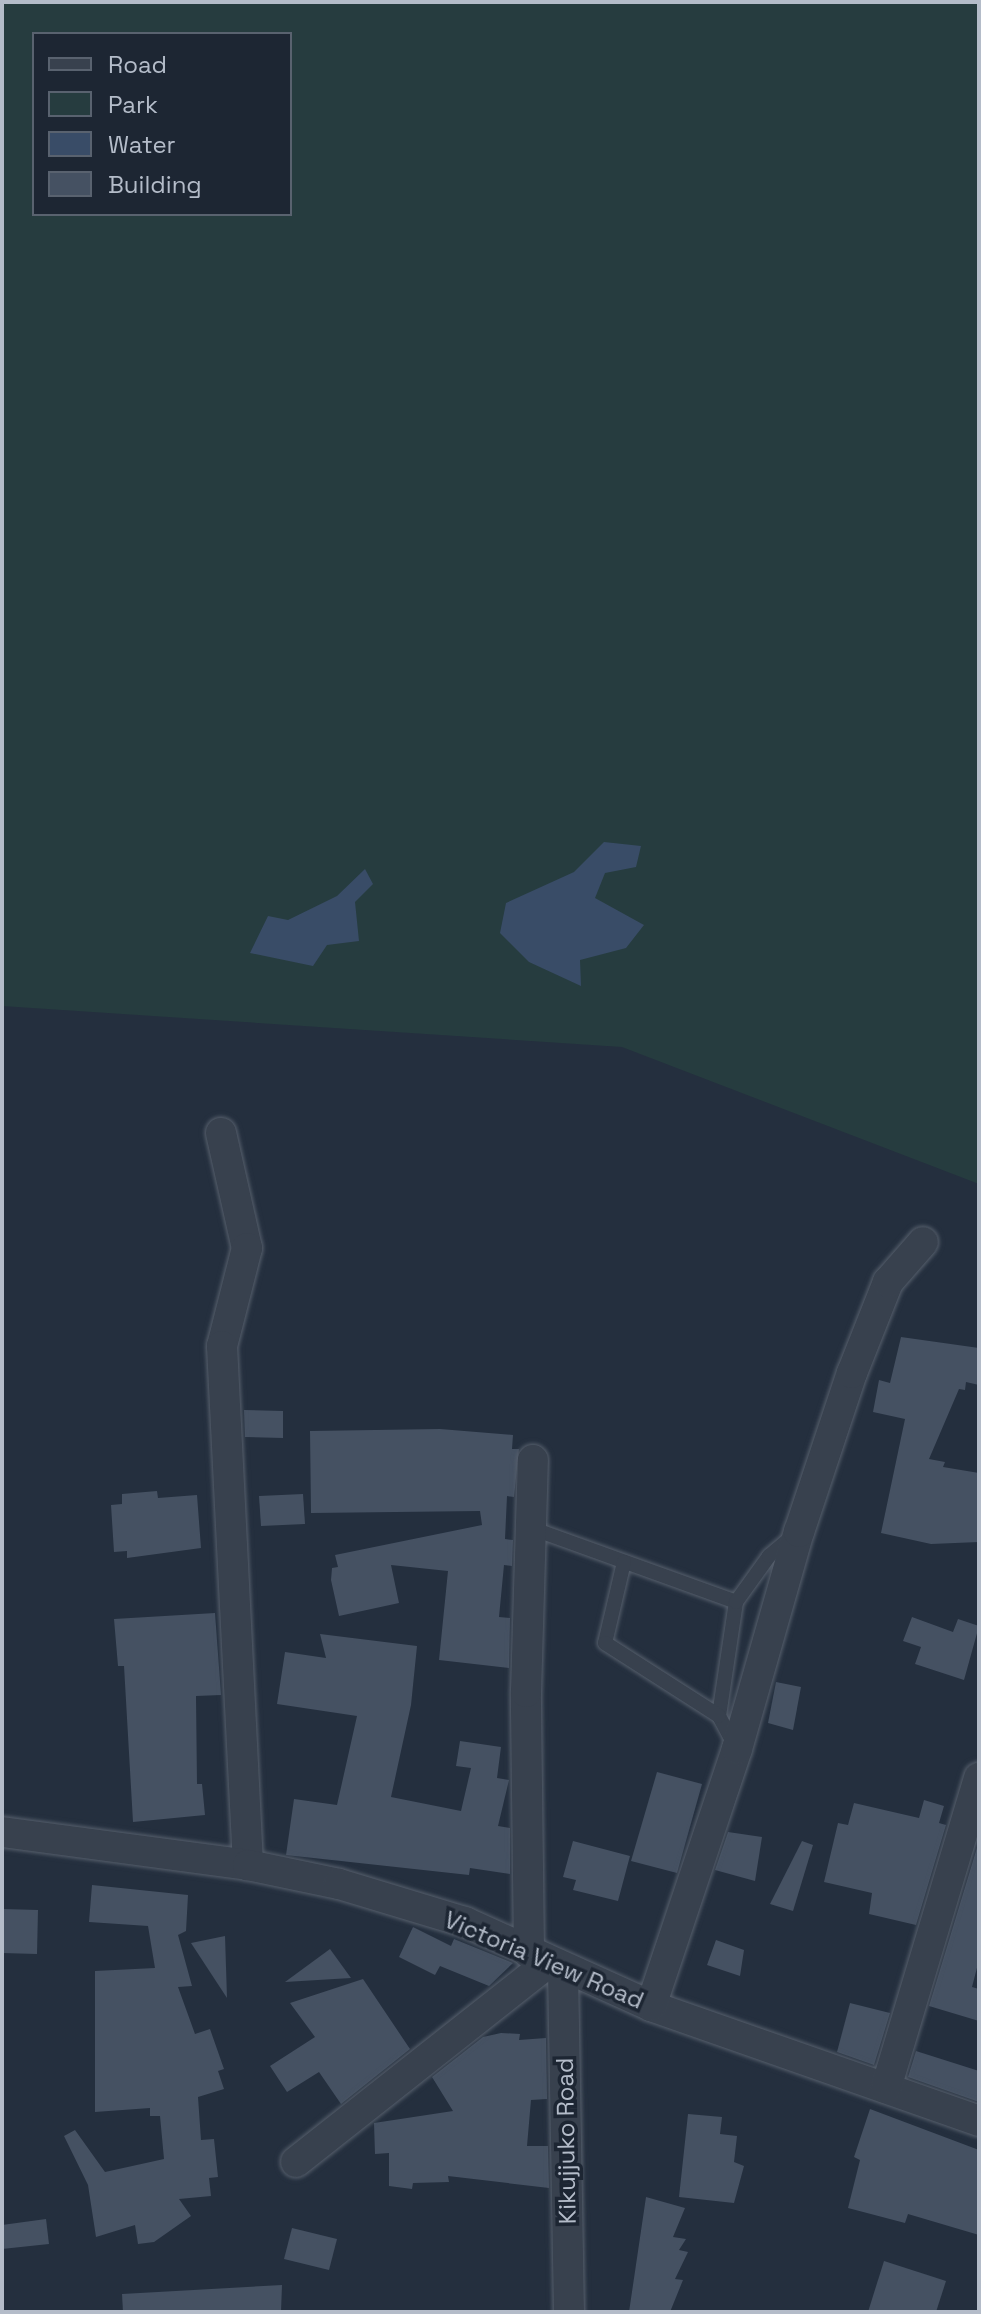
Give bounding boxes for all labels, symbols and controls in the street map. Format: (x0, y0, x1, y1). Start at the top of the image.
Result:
legend (32, 32, 292, 216)
text: Road (108, 49, 167, 80)
text: Park (108, 89, 158, 120)
text: Water (108, 129, 176, 160)
text: Building (108, 169, 202, 200)
street label: Victoria View Road (440, 1905, 648, 2015)
street label: Kikujjuko Road (550, 2057, 582, 2225)

